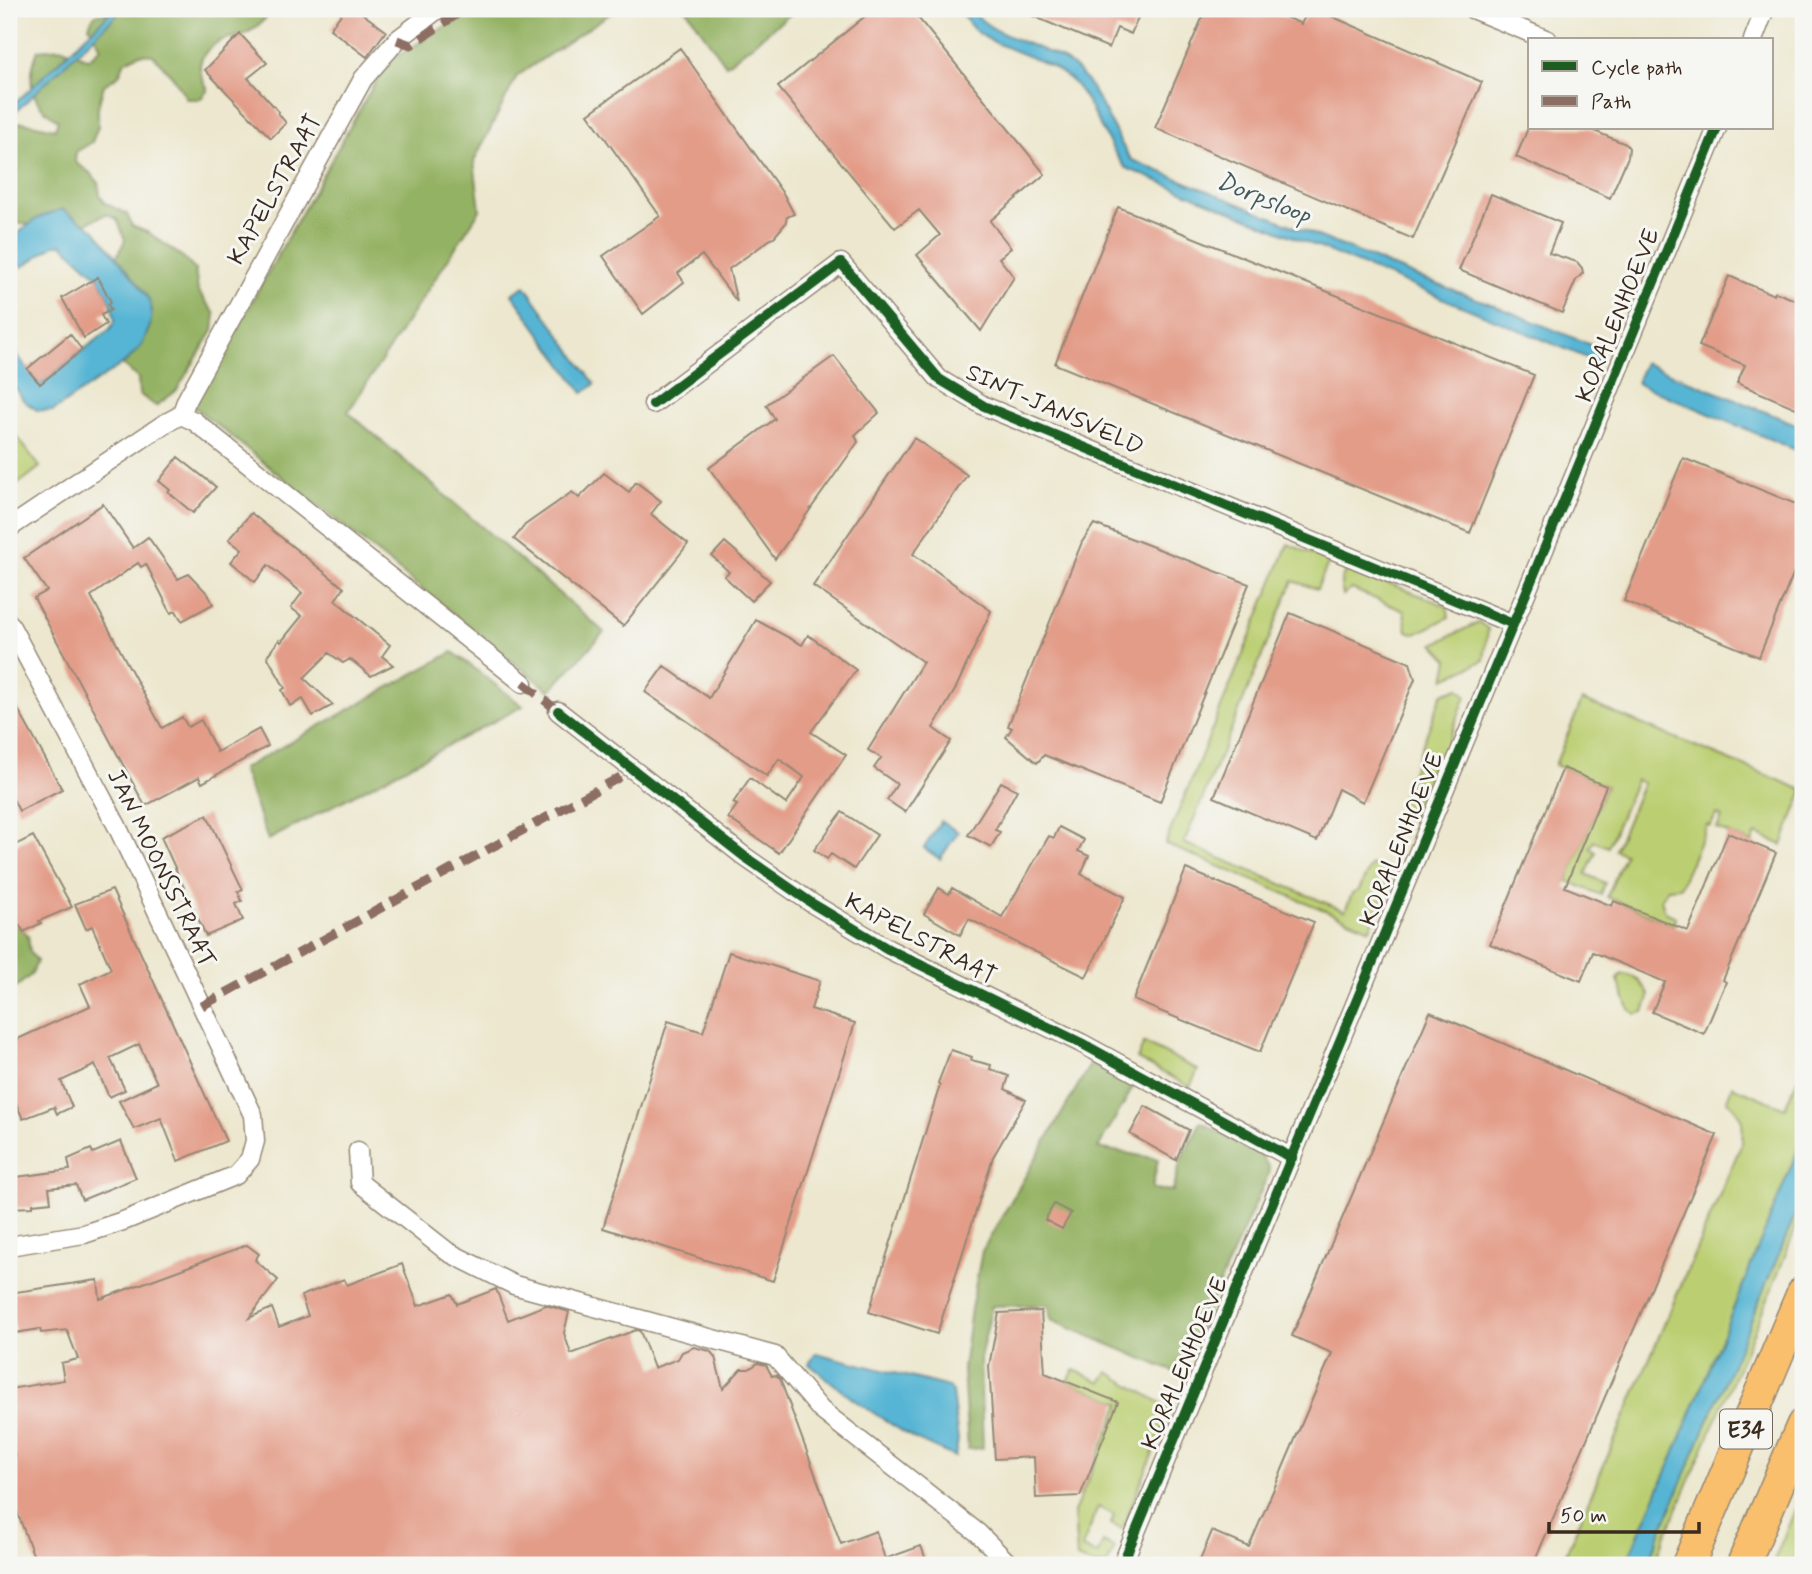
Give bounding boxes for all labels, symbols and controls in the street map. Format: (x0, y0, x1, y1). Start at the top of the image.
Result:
legend (1528, 38, 1773, 130)
text: Cycle path (1591, 54, 1682, 82)
text: Path (1591, 88, 1631, 116)
street label: KAPELSTRAAT (221, 109, 330, 271)
water label: Dorpsloop (1211, 165, 1316, 233)
street label: KORALENHOEVE (1569, 224, 1668, 407)
street label: SINT-JANSVELD (961, 357, 1148, 463)
street label: KORALENHOEVE (1353, 748, 1452, 931)
street label: JAN MOONSSTRAAT (99, 764, 222, 973)
street label: KAPELSTRAAT (839, 886, 1002, 992)
street label: KORALENHOEVE (1135, 1272, 1236, 1455)
road number: E34 (1720, 1410, 1772, 1448)
scale bar (1549, 1490, 1700, 1534)
text: 50 m (1560, 1502, 1607, 1530)

